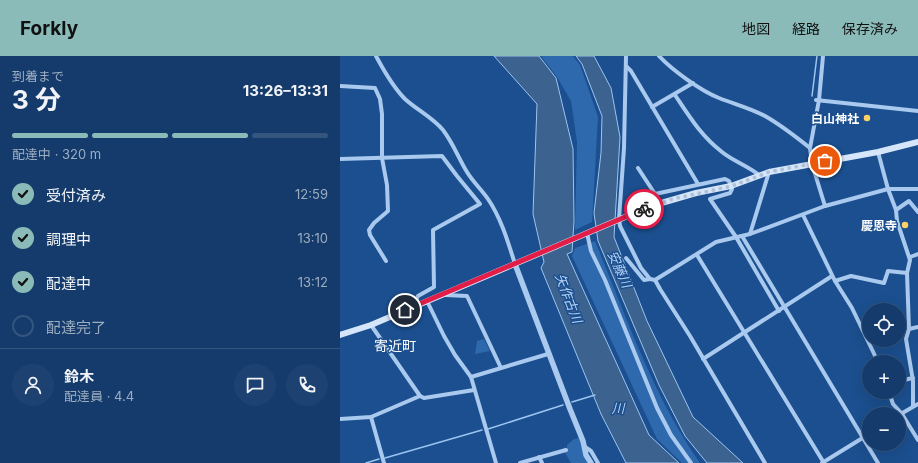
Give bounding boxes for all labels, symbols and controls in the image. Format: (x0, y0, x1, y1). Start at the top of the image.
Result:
text: Forkly (20, 17, 78, 40)
text: 地図 (742, 20, 770, 37)
text: 経路 (792, 20, 820, 37)
text: 保存済み (842, 20, 898, 37)
text: 到着まで (12, 68, 64, 84)
text: 13:26–13:31 (243, 81, 328, 100)
text: 3 分 (12, 84, 61, 115)
place label: 白山神社 (811, 111, 859, 126)
marker: 白山神社 (862, 113, 872, 123)
pin (808, 144, 842, 178)
text: 配達中 · 320 m (12, 146, 101, 162)
icon: bag (814, 150, 836, 172)
icon: check (12, 183, 34, 205)
text: 受付済み (46, 186, 106, 205)
text: 12:59 (295, 186, 328, 202)
courier (624, 189, 664, 229)
icon: bike (633, 198, 655, 220)
place label: 慶恩寺 (861, 218, 897, 233)
marker: 慶恩寺 (900, 220, 910, 230)
icon: check (12, 227, 34, 249)
text: 調理中 (46, 230, 91, 249)
text: 13:10 (297, 230, 328, 246)
water label: 安藤川 (605, 248, 636, 292)
icon: check (12, 271, 34, 293)
water label: 矢作古川 (552, 271, 587, 327)
text: 配達中 (46, 274, 91, 293)
text: 13:12 (298, 274, 328, 290)
pin (388, 293, 422, 327)
icon: home (394, 299, 416, 321)
map controls (862, 303, 906, 451)
button: locate (862, 303, 906, 347)
text: 配達完了 (46, 318, 106, 337)
district label: 寄近町 (374, 337, 416, 354)
button: + (862, 355, 906, 399)
button: person (12, 364, 54, 406)
button: chat (234, 364, 276, 406)
button: phone (286, 364, 328, 406)
text: 鈴木 (64, 367, 94, 386)
text: 配達員 · 4.4 (64, 388, 134, 404)
water label: 川 (611, 400, 626, 416)
button: − (862, 407, 906, 451)

